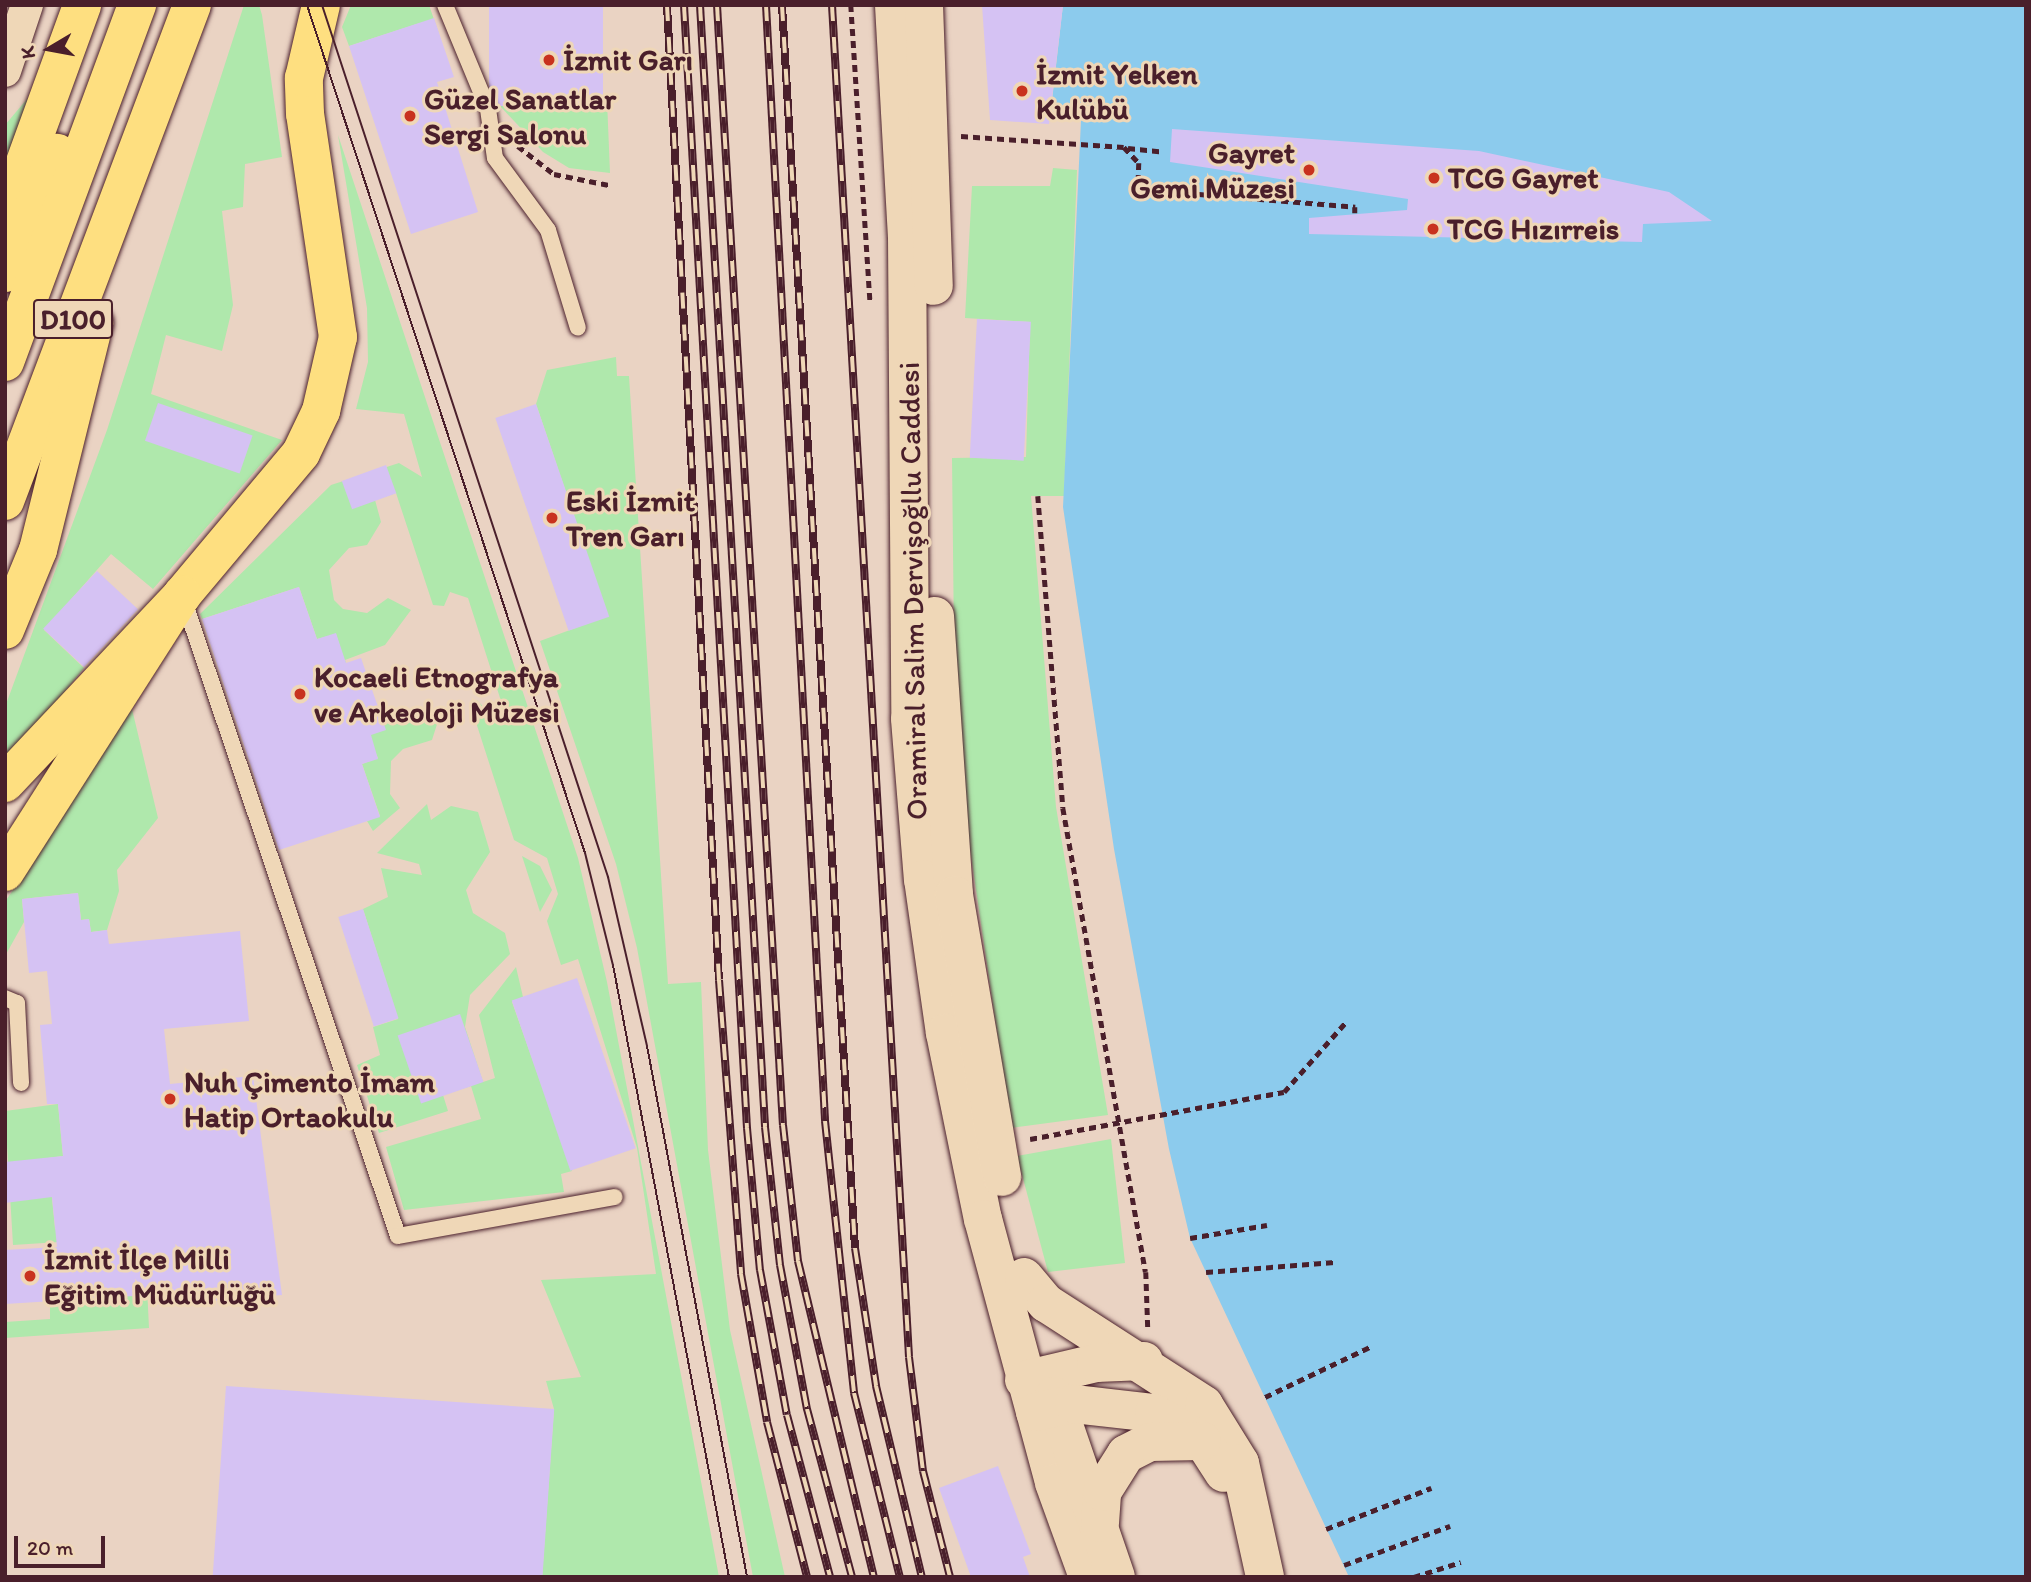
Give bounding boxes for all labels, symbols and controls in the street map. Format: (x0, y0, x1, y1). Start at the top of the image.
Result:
north arrow (14, 14, 84, 84)
place label: İzmit Garı (563, 42, 694, 78)
text: K (15, 45, 40, 61)
marker: İzmit Garı (541, 52, 557, 68)
place label: İzmit Yelken Kulübü (1036, 56, 1197, 126)
place label: Güzel Sanatlar Sergi Salonu (424, 81, 616, 152)
marker: İzmit Yelken Kulübü (1014, 83, 1030, 99)
marker: Güzel Sanatlar Sergi Salonu (402, 108, 418, 124)
place label: Gayret Gemi Müzesi (1131, 135, 1295, 206)
place label: TCG Gayret (1448, 160, 1599, 196)
marker: Gayret Gemi Müzesi (1301, 162, 1317, 178)
marker: TCG Gayret (1426, 170, 1442, 186)
place label: TCG Hızırreis (1447, 211, 1619, 247)
marker: TCG Hızırreis (1425, 221, 1441, 237)
road number: D100 (33, 294, 113, 344)
street label: Oramiral Salim Dervişoğllu Caddesi (891, 362, 935, 820)
place label: Eski İzmit Tren Garı (566, 483, 694, 554)
marker: Eski İzmit Tren Garı (544, 510, 560, 526)
place label: Kocaeli Etnografya ve Arkeoloji Müzesi (314, 659, 560, 730)
marker: Kocaeli Etnografya ve Arkeoloji Müzesi (292, 686, 308, 702)
place label: Nuh Çimento İmam Hatip Ortaokulu (184, 1064, 436, 1134)
marker: Nuh Çimento İmam Hatip Ortaokulu (162, 1091, 178, 1107)
place label: İzmit İlçe Milli Eğitim Müdürlüğü (44, 1241, 275, 1312)
marker: İzmit İlçe Milli Eğitim Müdürlüğü (22, 1268, 38, 1284)
scale bar (18, 1522, 108, 1566)
text: 20 m (27, 1535, 73, 1560)

